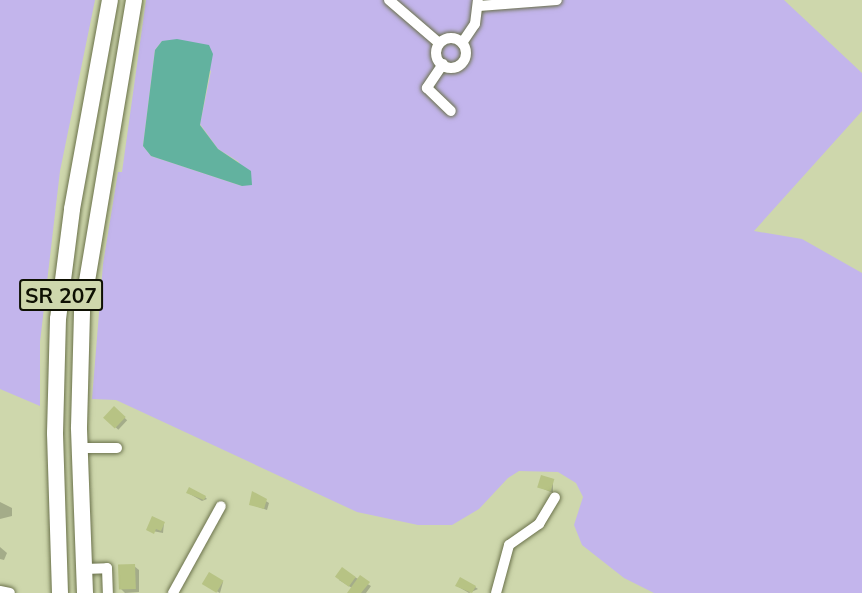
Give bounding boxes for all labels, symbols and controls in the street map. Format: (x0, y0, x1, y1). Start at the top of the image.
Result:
road number: SR 207 (19, 277, 103, 313)

